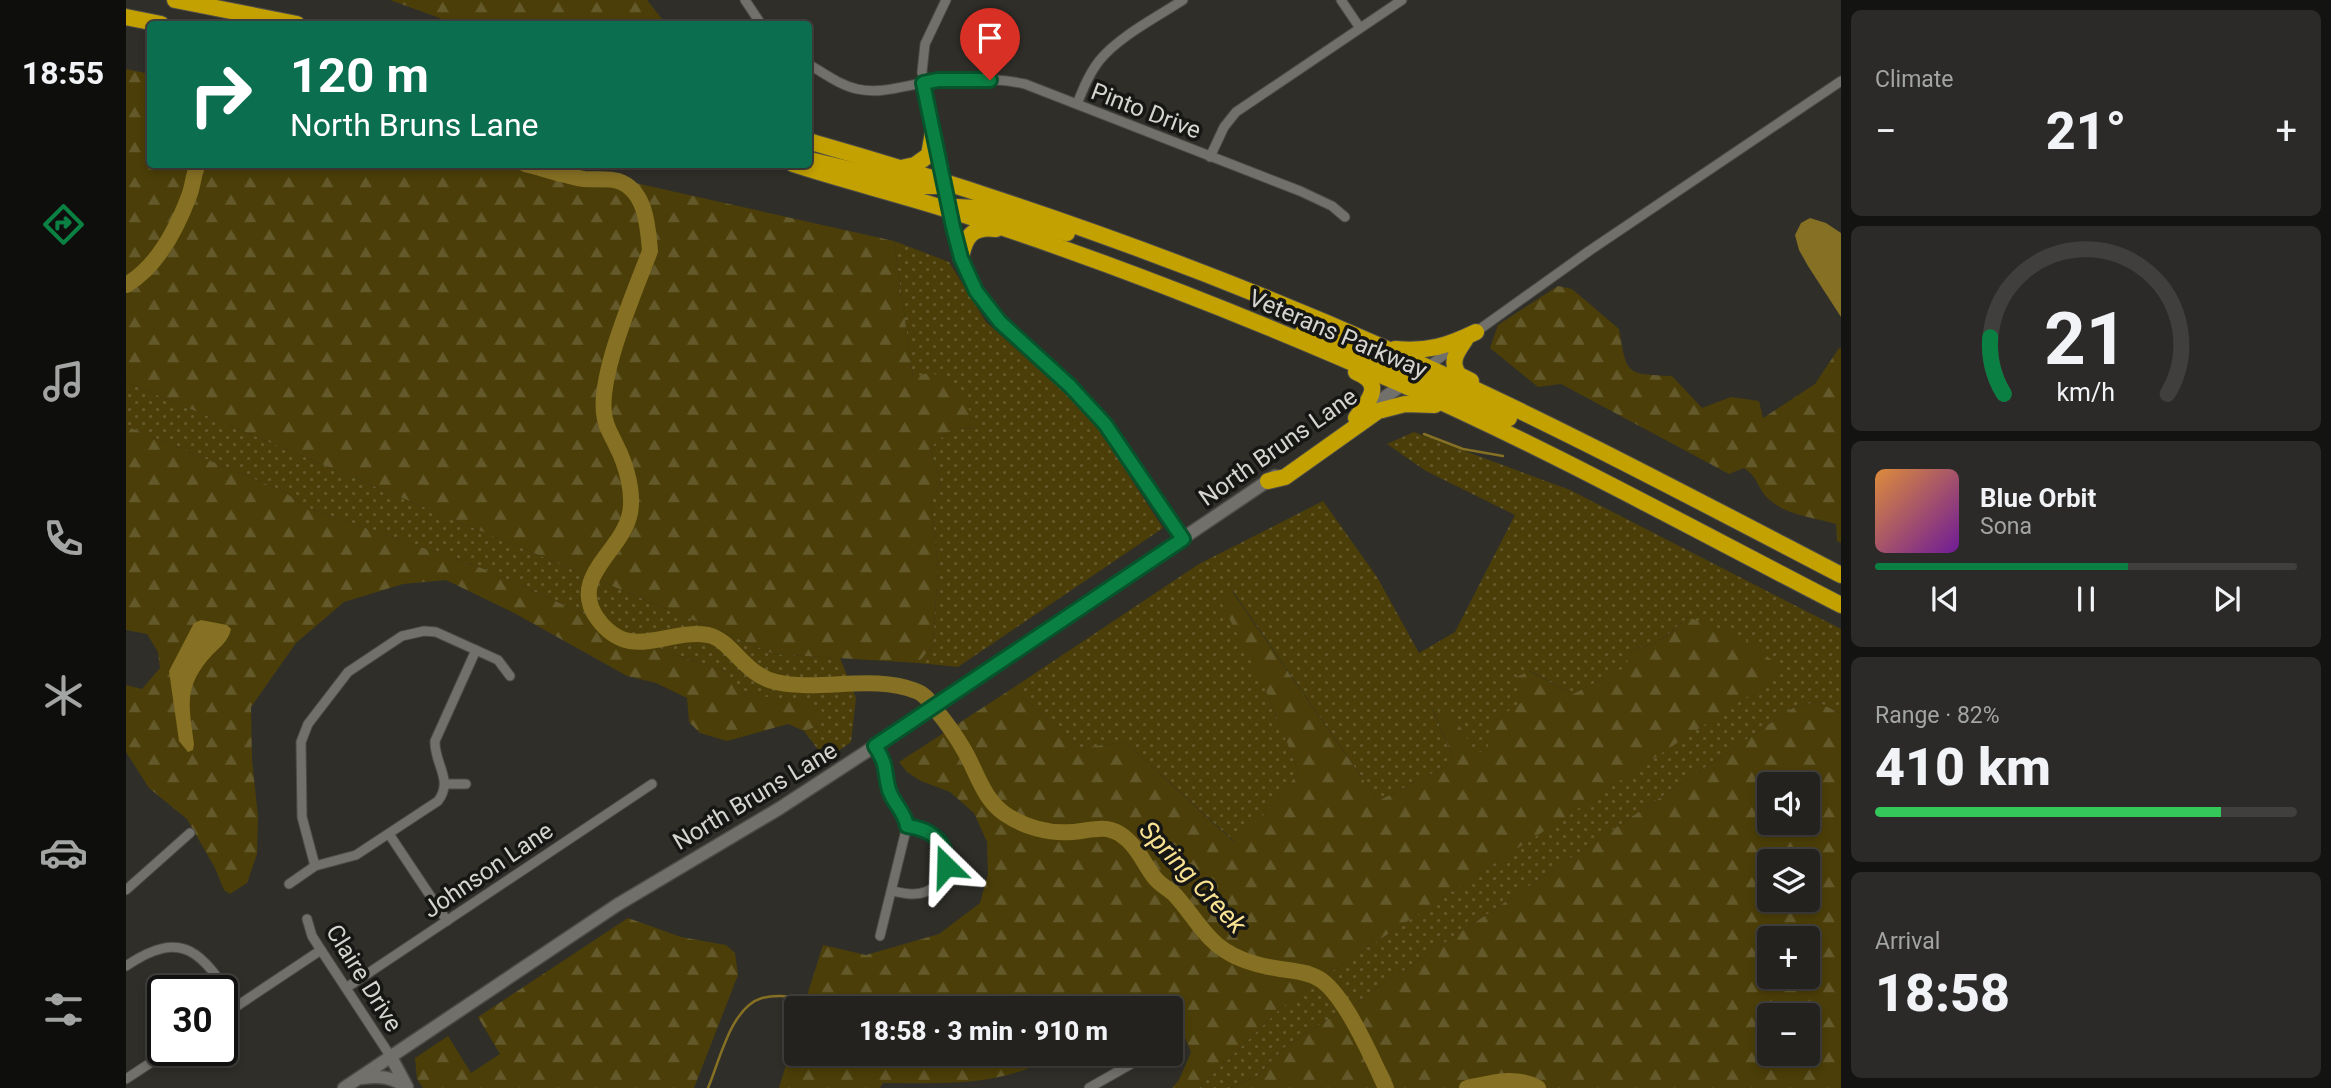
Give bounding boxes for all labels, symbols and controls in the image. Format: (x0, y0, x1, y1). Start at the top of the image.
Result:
pin (960, 8, 1020, 80)
icon: arrive (971, 19, 1009, 57)
text: 120 m (290, 47, 429, 104)
icon: right (175, 49, 266, 140)
text: 18:55 (22, 54, 104, 92)
text: Climate (1875, 66, 1954, 93)
street label: Pinto Drive (1087, 77, 1205, 145)
text: 21° (2046, 101, 2126, 162)
text: North Bruns Lane (290, 106, 539, 144)
text: − (1875, 109, 1897, 153)
text: + (2275, 109, 2297, 153)
icon: directions (39, 200, 88, 249)
street label: Veterans Parkway (1245, 284, 1432, 384)
text: 21 (2044, 297, 2128, 383)
icon: music (39, 357, 88, 406)
text: km/h (2057, 378, 2115, 407)
street label: North Bruns Lane (1194, 382, 1362, 512)
text: Blue Orbit (1980, 483, 2096, 513)
text: Sona (1980, 513, 2032, 540)
icon: phone (39, 514, 88, 563)
icon: previous (1926, 580, 1964, 618)
icon: pause (2067, 580, 2105, 618)
icon: next (2208, 580, 2246, 618)
icon: climate (39, 671, 88, 720)
text: Range · 82% (1875, 702, 2000, 729)
street label: North Bruns Lane (668, 736, 842, 856)
text: 410 km (1875, 737, 2051, 798)
map controls (1757, 772, 1820, 1066)
button: sound (1757, 772, 1820, 835)
water label: Spring Creek (1133, 815, 1253, 940)
street label: Johnson Lane (418, 816, 558, 924)
icon: car (39, 828, 88, 877)
position arrow (909, 829, 983, 903)
button: layers (1757, 849, 1820, 912)
street label: Claire Drive (320, 919, 408, 1037)
button: + (1757, 926, 1820, 989)
text: Arrival (1875, 928, 1940, 955)
text: 18:58 (1875, 963, 2010, 1024)
speed limit sign: 30 (147, 975, 238, 1066)
icon: filters (39, 985, 88, 1034)
button: − (1757, 1003, 1820, 1066)
text: 18:58 · 3 min · 910 m (859, 1016, 1108, 1046)

